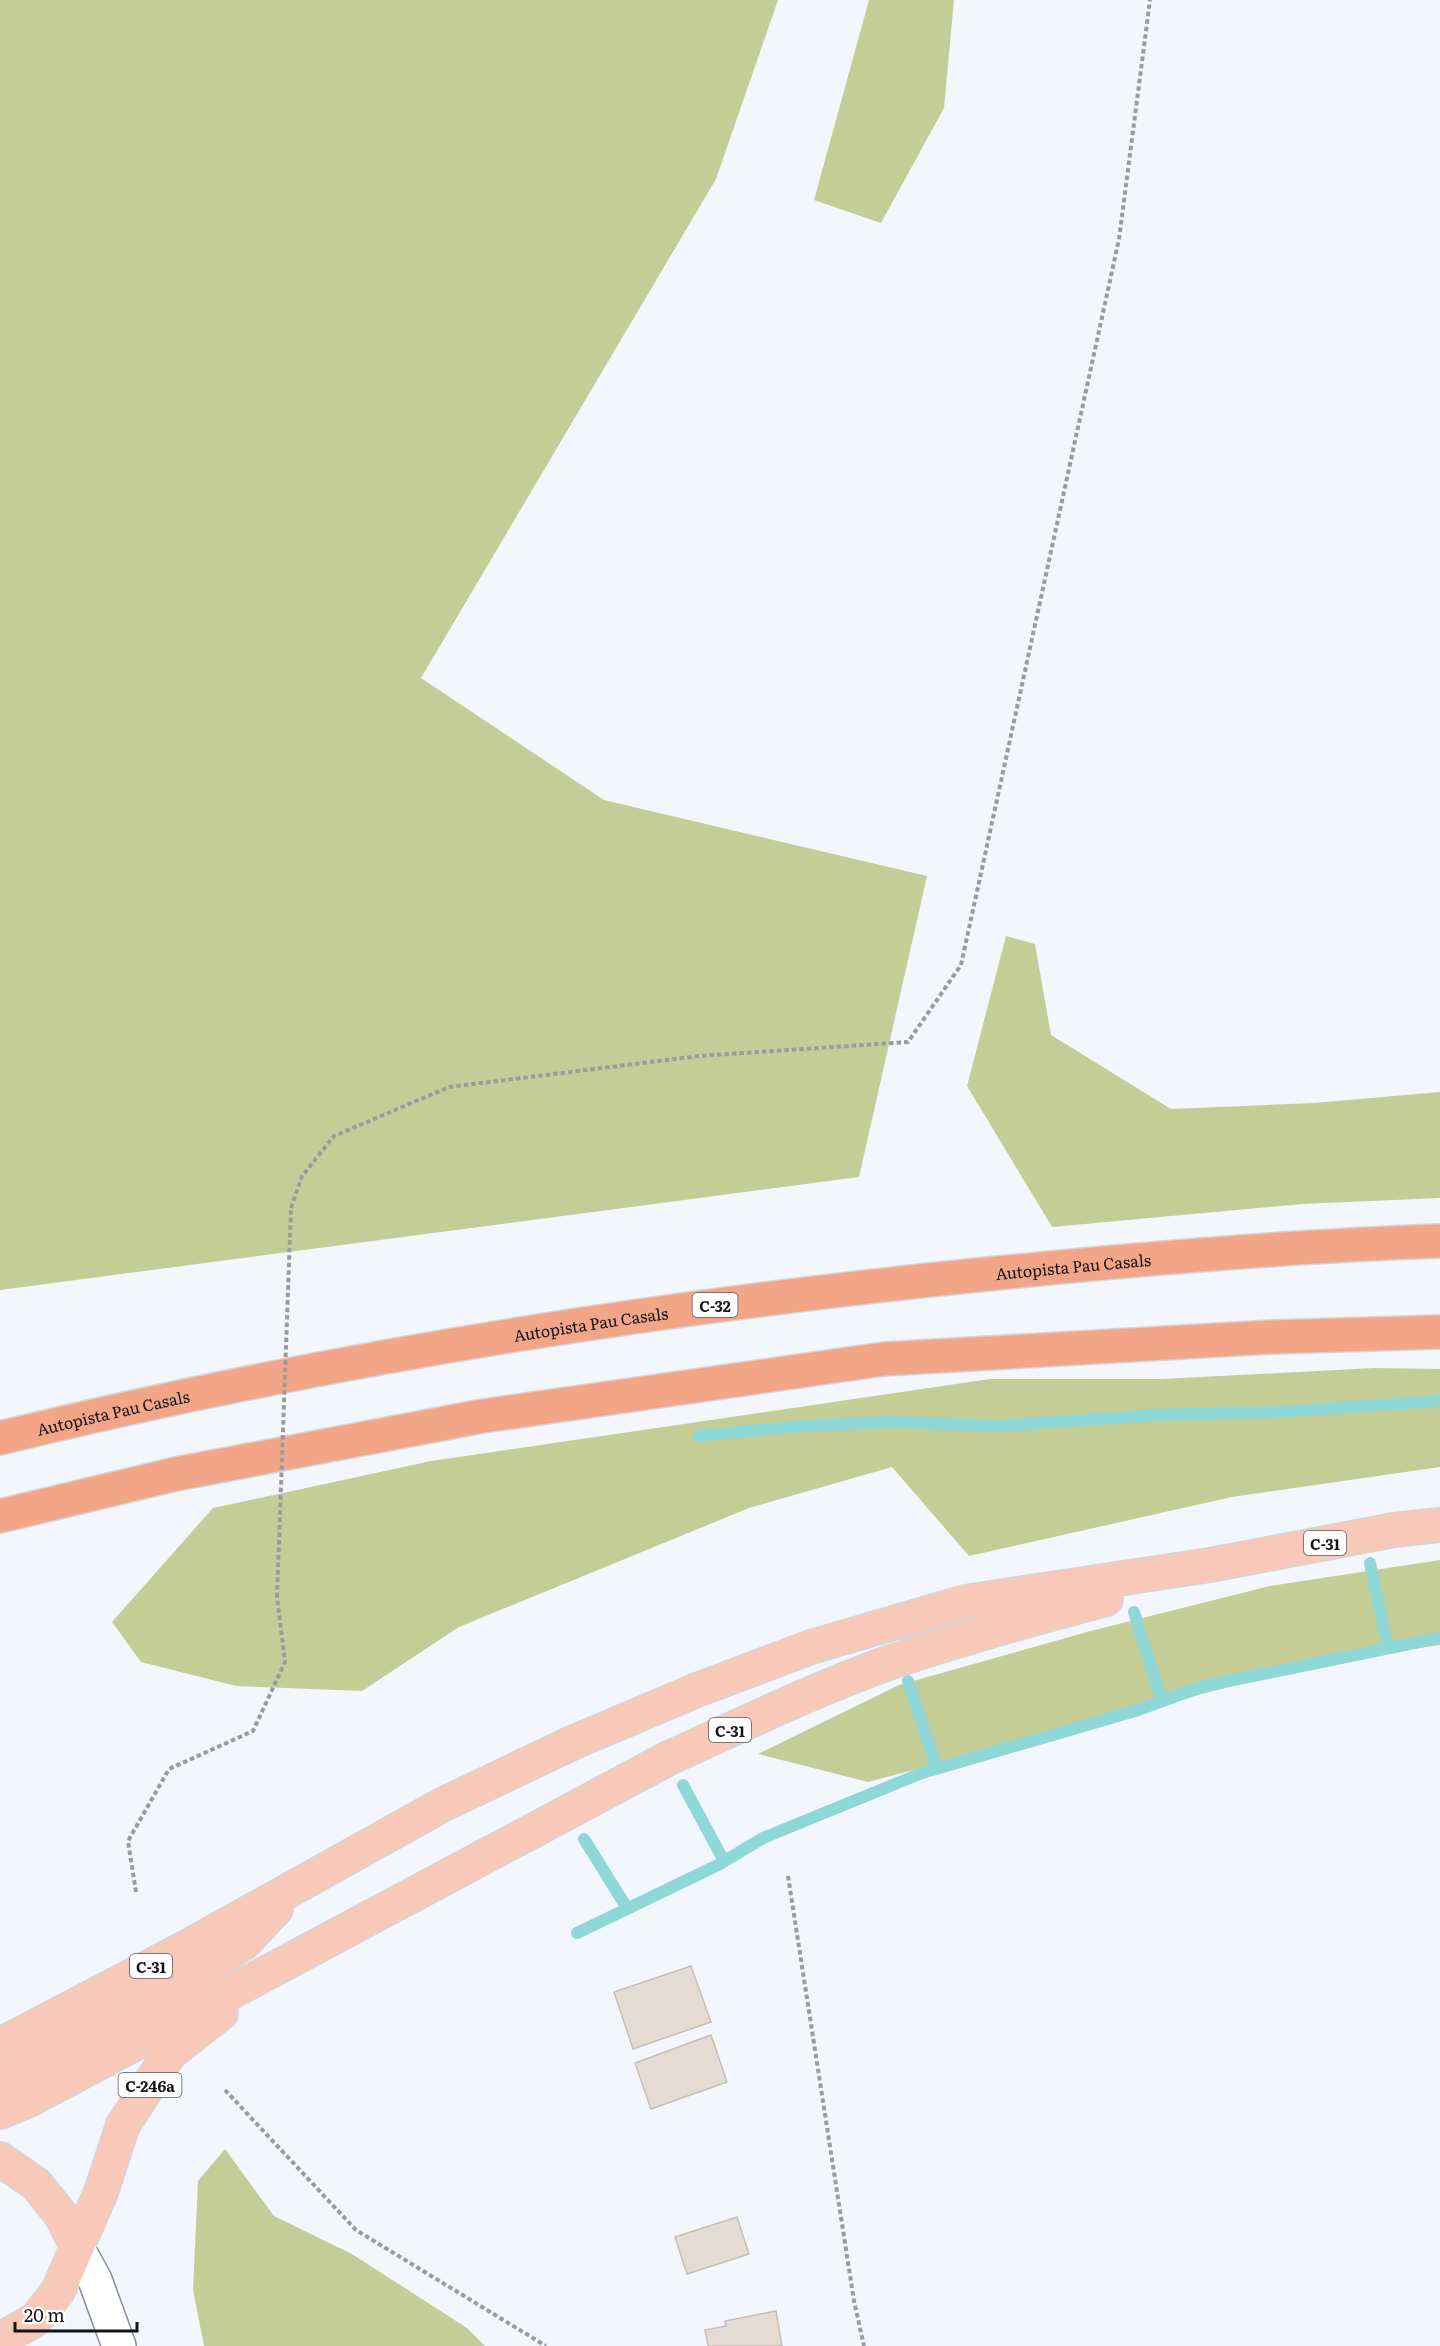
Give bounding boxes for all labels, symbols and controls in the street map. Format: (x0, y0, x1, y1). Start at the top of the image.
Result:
street label: Autopista Pau Casals (994, 1247, 1152, 1285)
road number: C-32 (692, 1293, 738, 1317)
street label: Autopista Pau Casals (512, 1300, 670, 1347)
street label: Autopista Pau Casals (34, 1383, 192, 1441)
road number: C-31 (1304, 1531, 1346, 1555)
road number: C-31 (709, 1718, 751, 1742)
road number: C-31 (130, 1954, 172, 1978)
road number: C-246a (118, 2073, 182, 2097)
scale bar (15, 2295, 136, 2333)
text: 20 m (24, 2301, 65, 2328)

